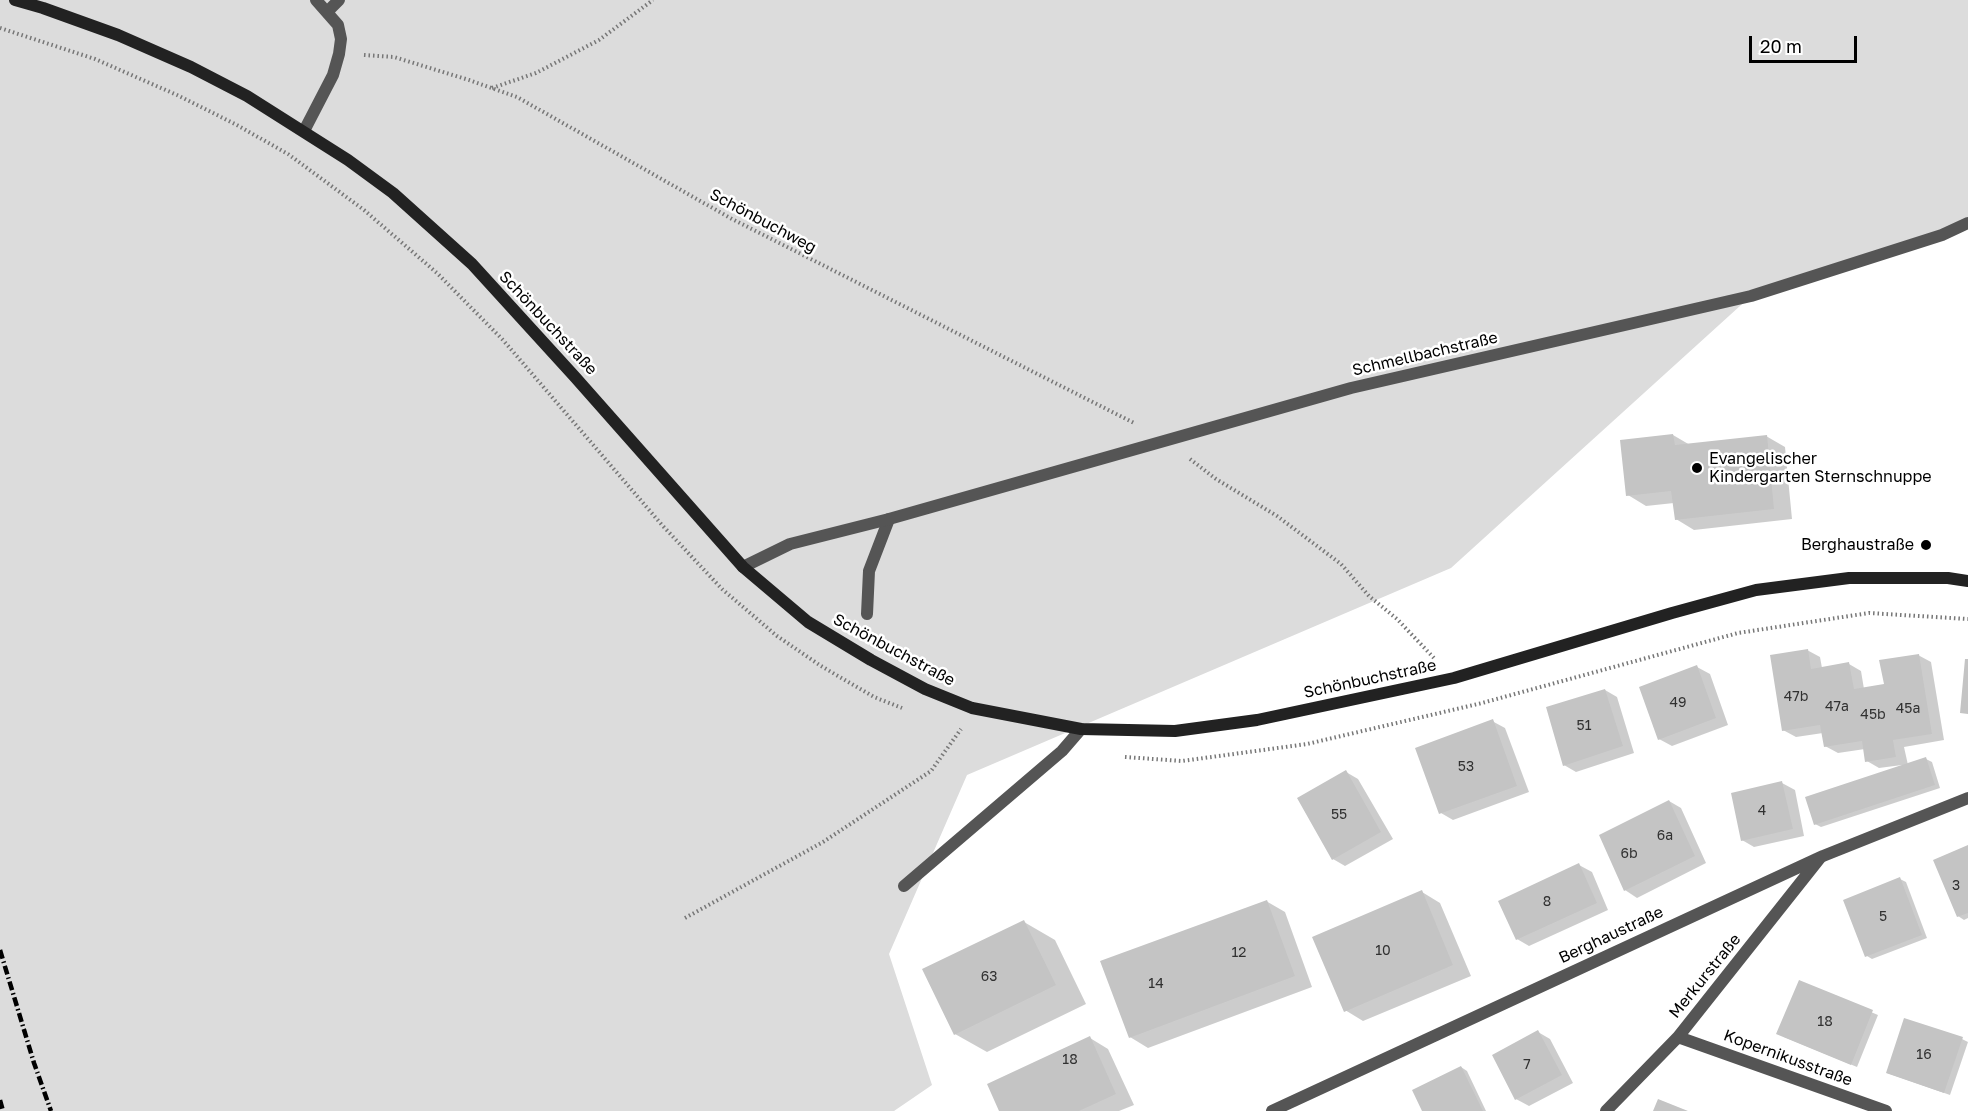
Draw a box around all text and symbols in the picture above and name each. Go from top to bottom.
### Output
scale bar [1752,24,1860,62]
text: 20 m [1760,35,1802,57]
street label: Schönbuchweg [706,185,820,257]
street label: Schönbuchstraße [495,267,601,379]
street label: Schmellbachstraße [1351,328,1499,380]
place label: Evangelischer Kindergarten Sternschnuppe [1709,449,1932,487]
marker: Evangelischer Kindergarten Sternschnuppe [1690,461,1704,475]
place label: Berghaustraße [1801,535,1914,555]
marker: Berghaustraße [1919,538,1933,552]
street label: Schönbuchstraße [830,610,958,690]
street label: Schönbuchstraße [1302,656,1438,702]
house number: 47b [1784,689,1808,705]
house number: 49 [1669,695,1687,711]
house number: 47a [1825,699,1849,715]
house number: 45a [1896,701,1920,717]
house number: 45b [1860,707,1886,723]
house number: 51 [1577,718,1591,734]
house number: 53 [1458,759,1474,775]
house number: 4 [1758,803,1766,819]
house number: 55 [1331,807,1347,823]
house number: 6a [1657,828,1673,844]
house number: 6b [1620,846,1638,862]
house number: 3 [1952,878,1960,894]
house number: 8 [1543,894,1551,910]
street label: Berghaustraße [1556,902,1666,968]
house number: 5 [1879,909,1887,925]
street label: Merkurstraße [1665,930,1745,1022]
house number: 10 [1375,943,1391,959]
house number: 12 [1232,945,1246,961]
house number: 63 [981,969,997,985]
house number: 14 [1148,976,1164,992]
house number: 18 [1817,1014,1833,1030]
street label: Kopernikusstraße [1721,1026,1855,1090]
house number: 16 [1916,1047,1932,1063]
house number: 18 [1062,1052,1078,1068]
house number: 7 [1523,1057,1531,1073]

